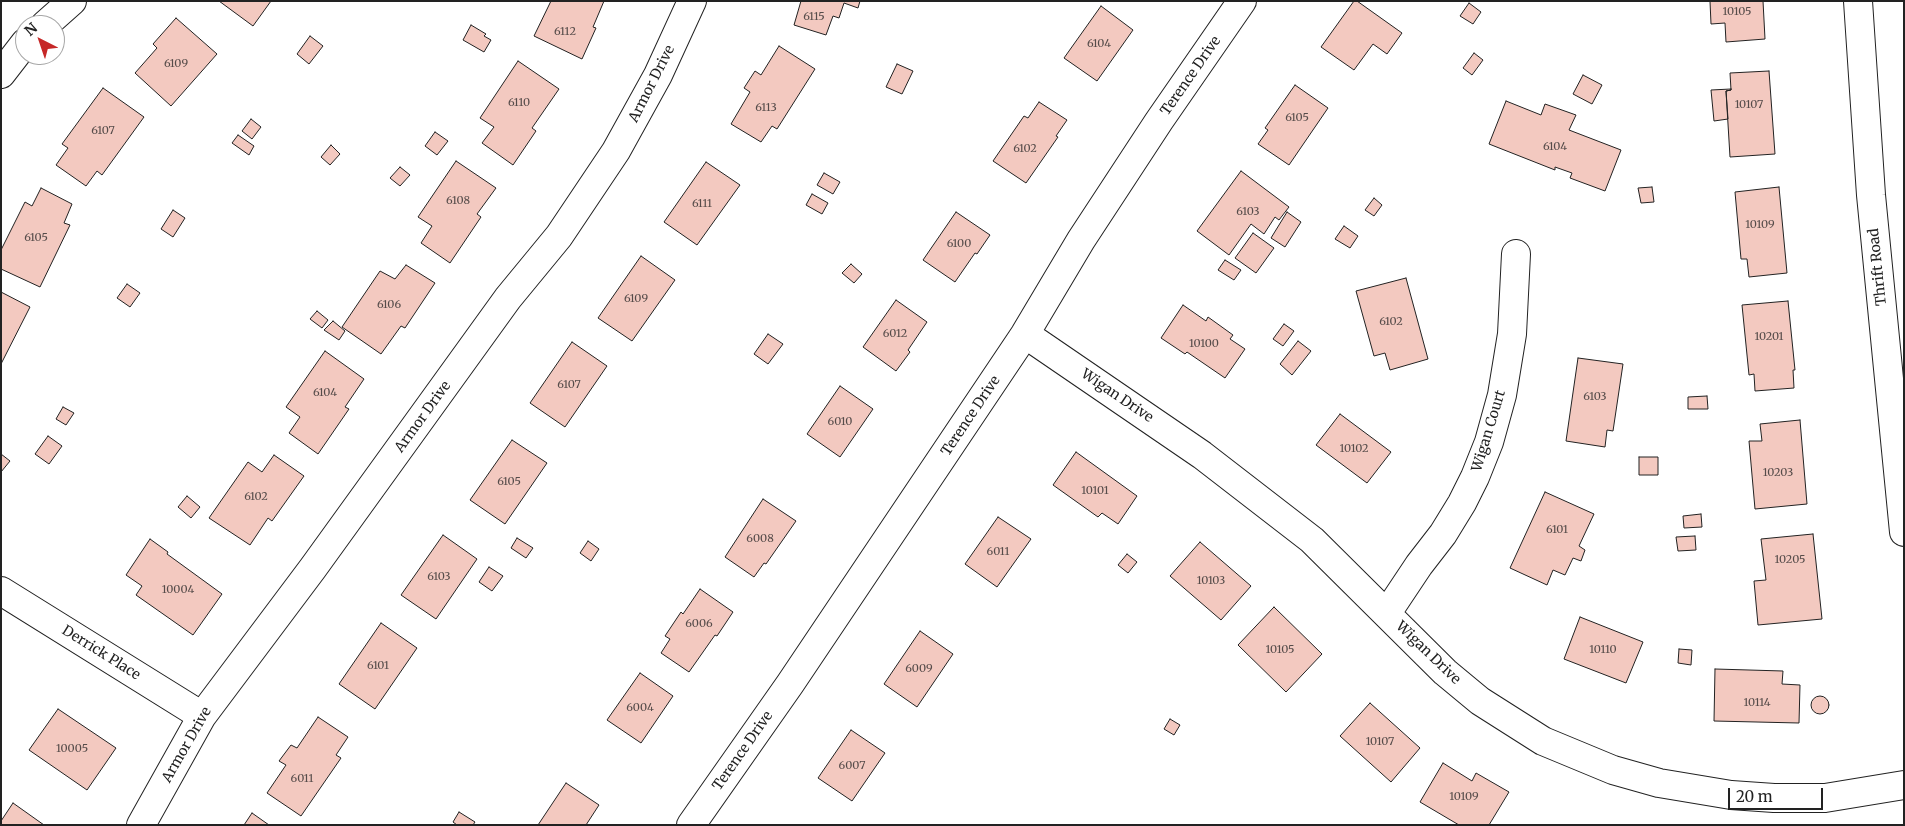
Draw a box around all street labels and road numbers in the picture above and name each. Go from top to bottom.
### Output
street label: Terence Drive [1157,33,1225,119]
street label: Armor Drive [625,43,679,125]
street label: Thrift Road [1866,227,1890,307]
street label: Wigan Drive [1078,366,1156,426]
street label: Terence Drive [938,373,1004,459]
street label: Armor Drive [391,378,455,456]
street label: Wigan Court [1469,388,1509,474]
street label: Wigan Drive [1392,618,1464,688]
street label: Derrick Place [59,622,143,684]
street label: Armor Drive [159,704,215,786]
street label: Terence Drive [709,708,777,794]

